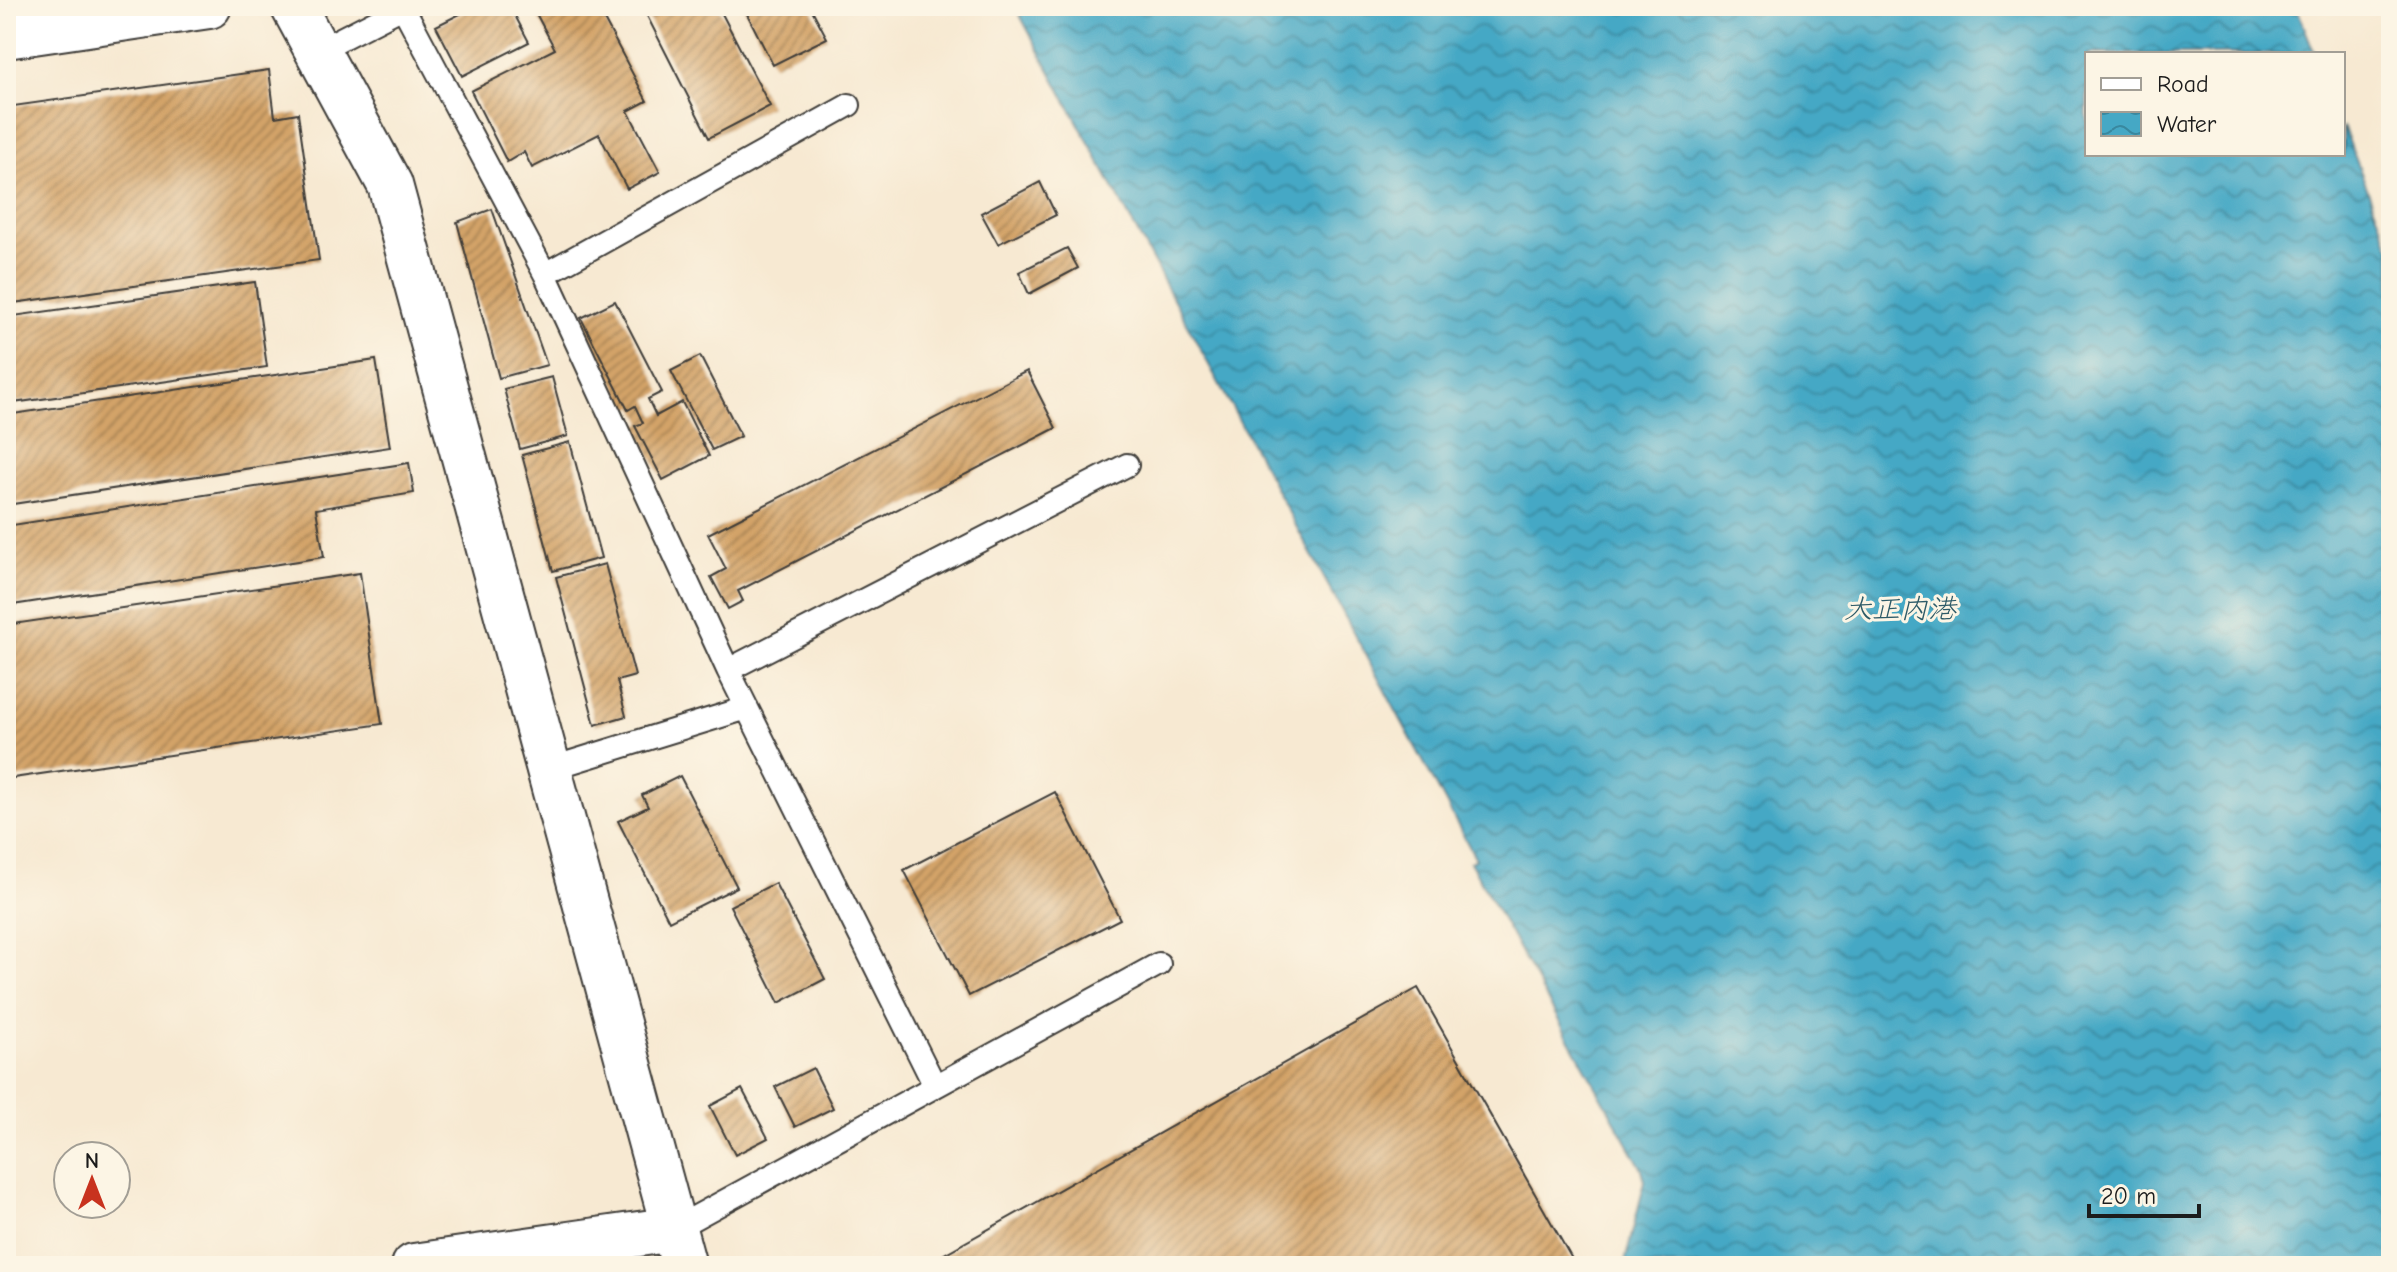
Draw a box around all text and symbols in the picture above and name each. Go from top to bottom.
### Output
legend [2085,52,2345,156]
text: Road [2157,70,2209,98]
text: Water [2157,110,2217,138]
water label: 大正内港 [1844,593,1958,625]
north arrow [52,1140,132,1220]
text: N [85,1148,99,1174]
scale bar [2089,1168,2199,1218]
text: 20 m [2101,1182,2156,1210]

